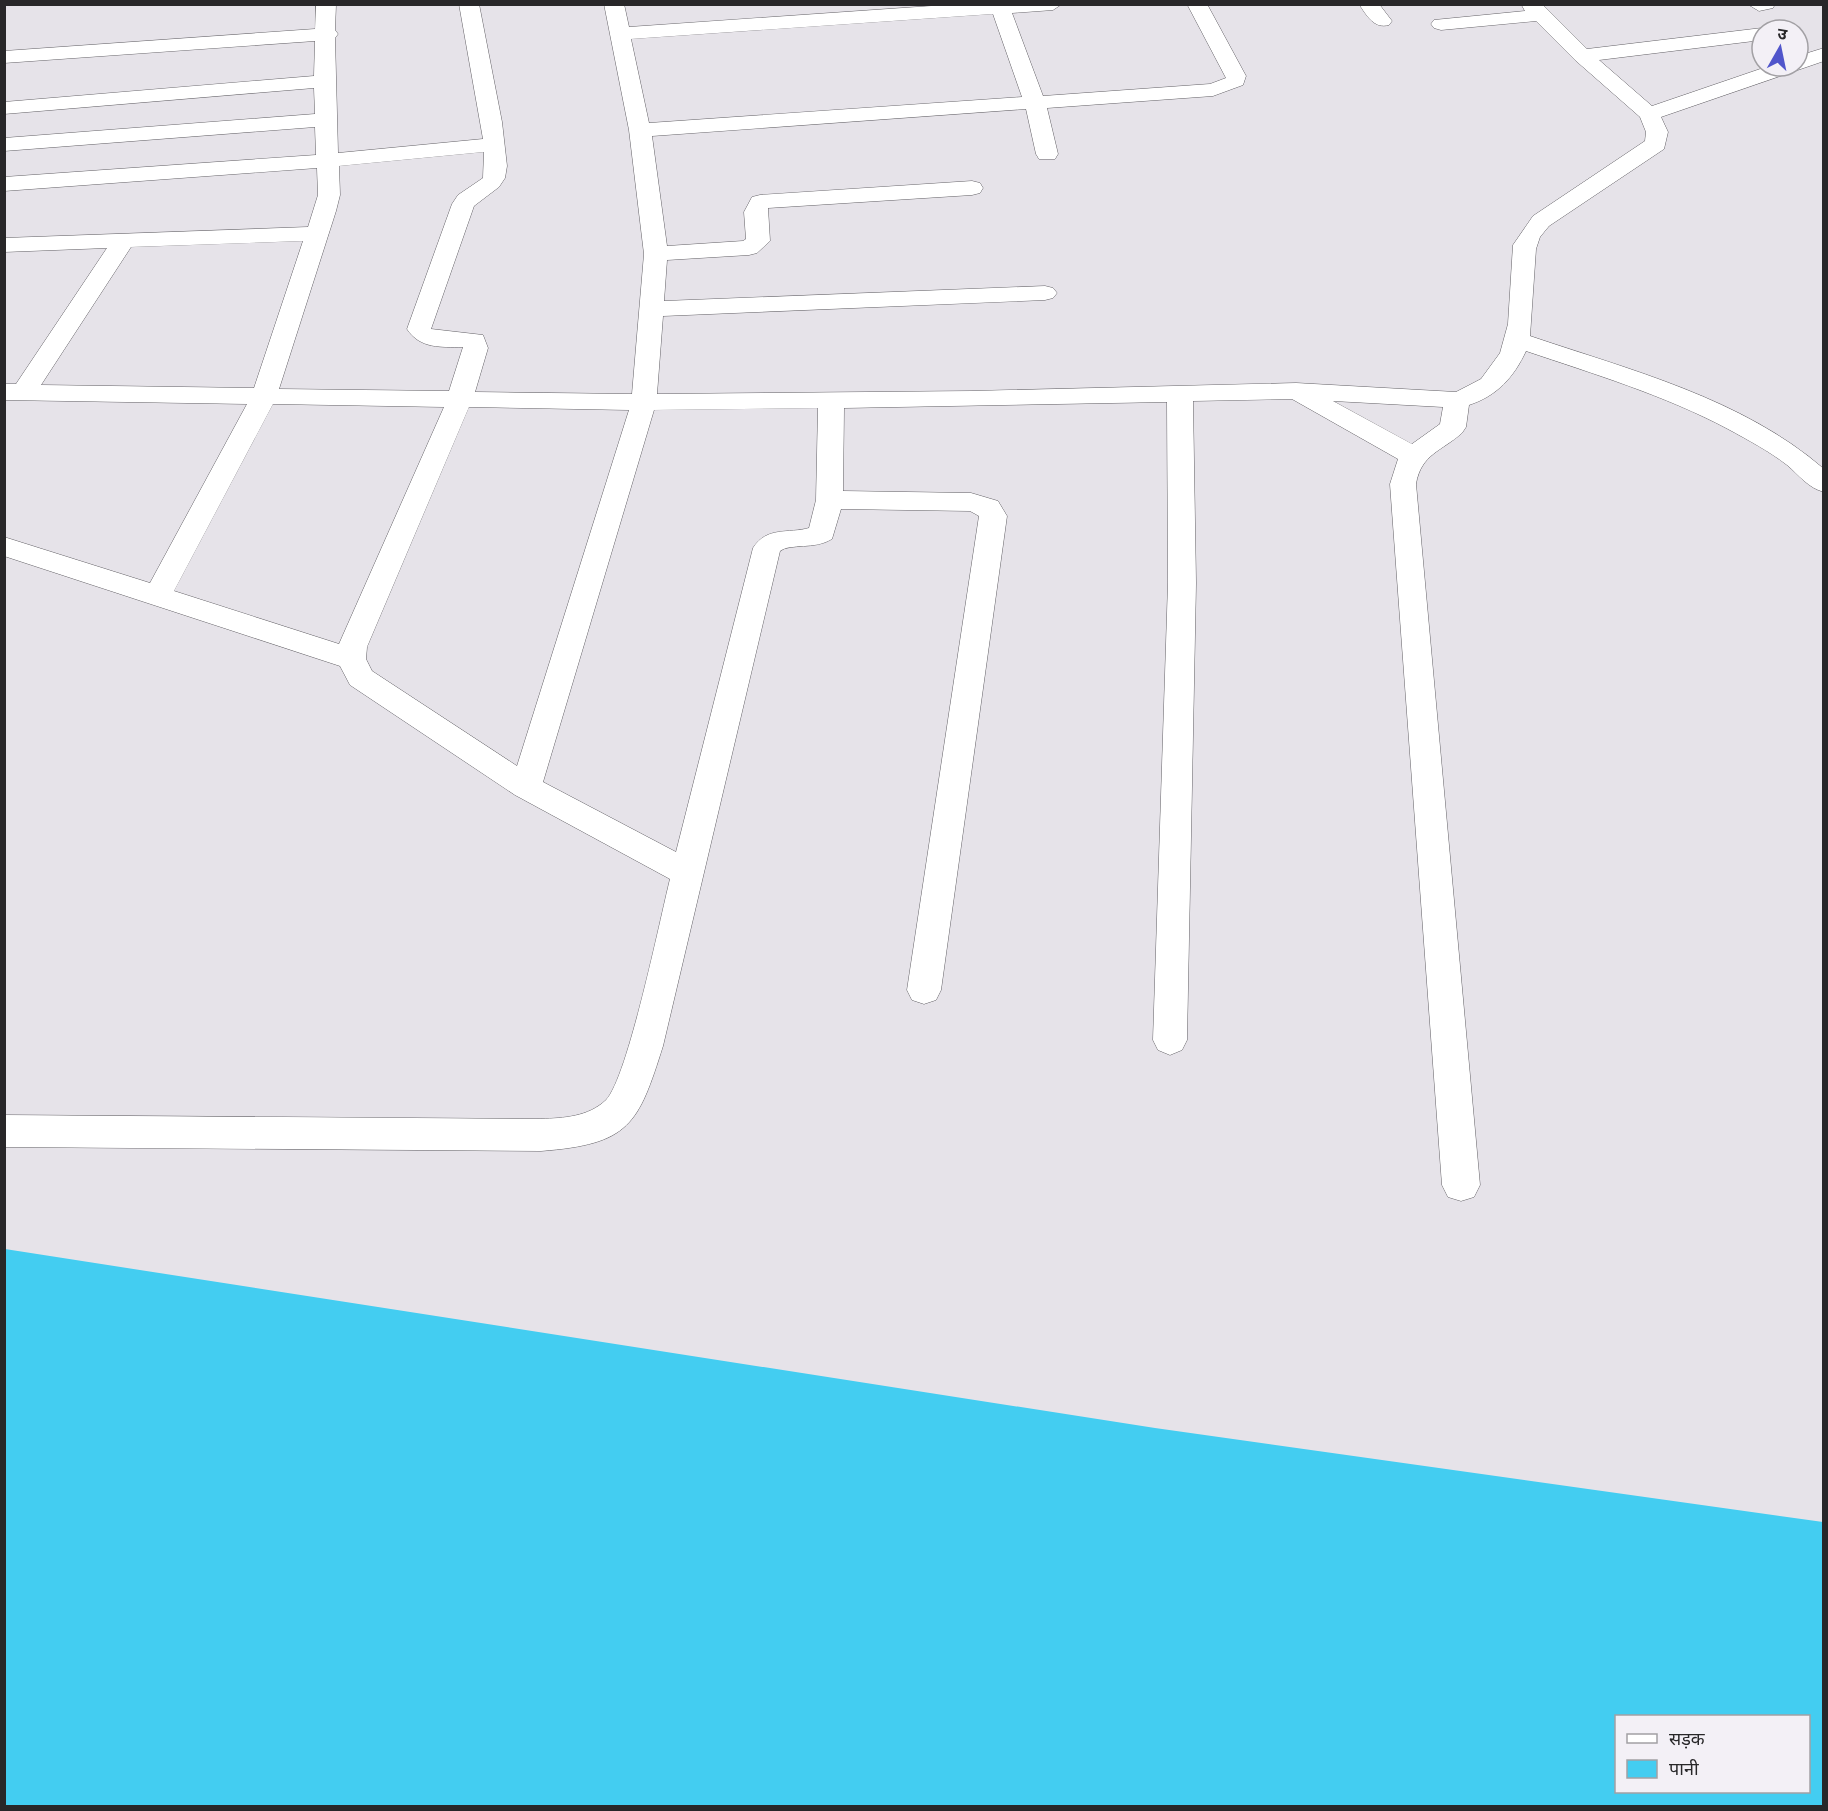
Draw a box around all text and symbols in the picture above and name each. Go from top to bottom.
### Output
north arrow [1750,18,1810,78]
text: उ [1776,25,1789,43]
legend [1615,1715,1810,1793]
text: सड़क [1669,1729,1706,1749]
text: पानी [1669,1759,1699,1779]

